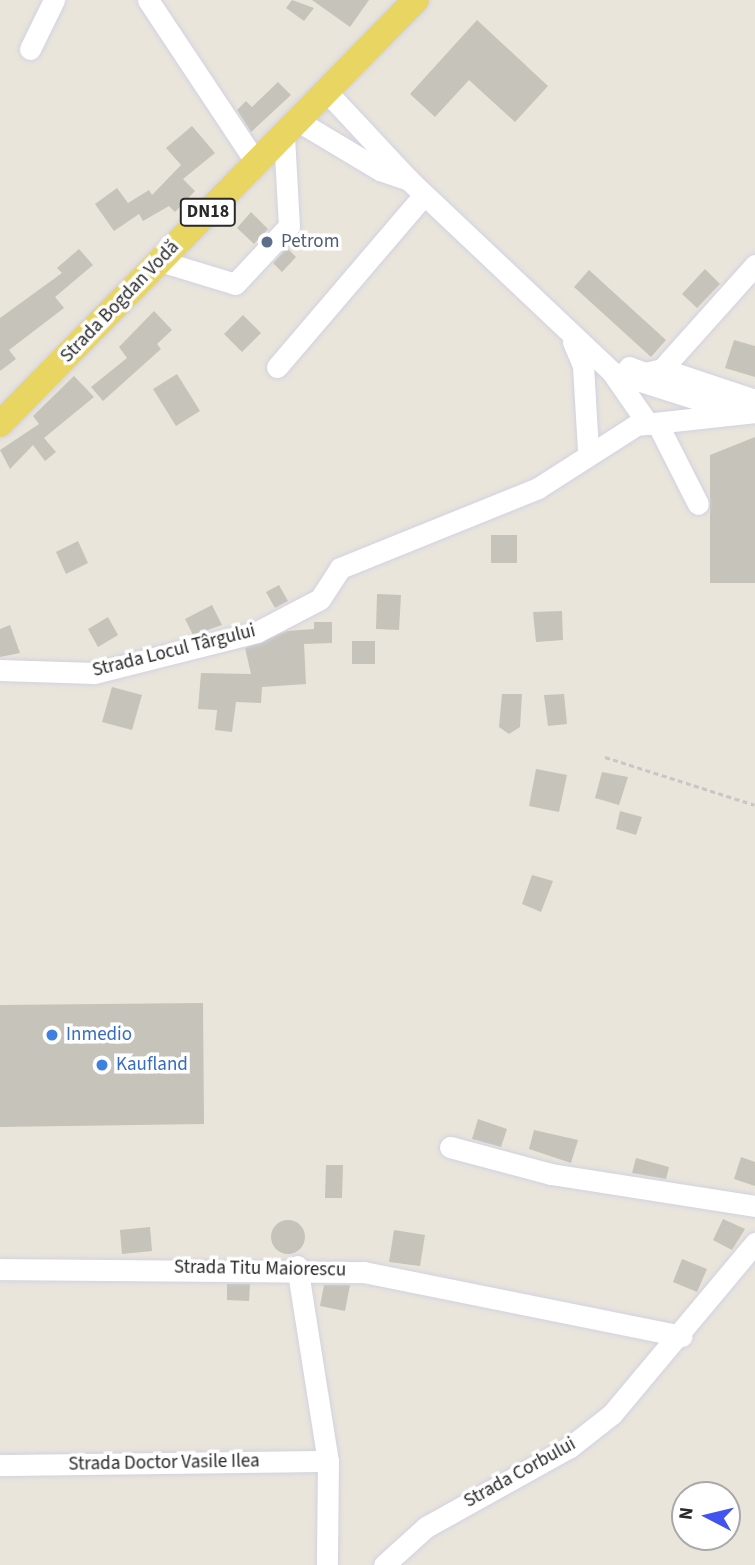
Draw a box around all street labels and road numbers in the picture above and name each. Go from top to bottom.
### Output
road number: DN18 [178,197,238,226]
street label: Strada Bogdan Vodă [56,236,184,368]
street label: Strada Locul Târgului [90,620,258,682]
street label: Strada Titu Maiorescu [174,1256,346,1282]
street label: Strada Corbului [460,1433,580,1513]
street label: Strada Doctor Vasile Ilea [68,1450,260,1476]

